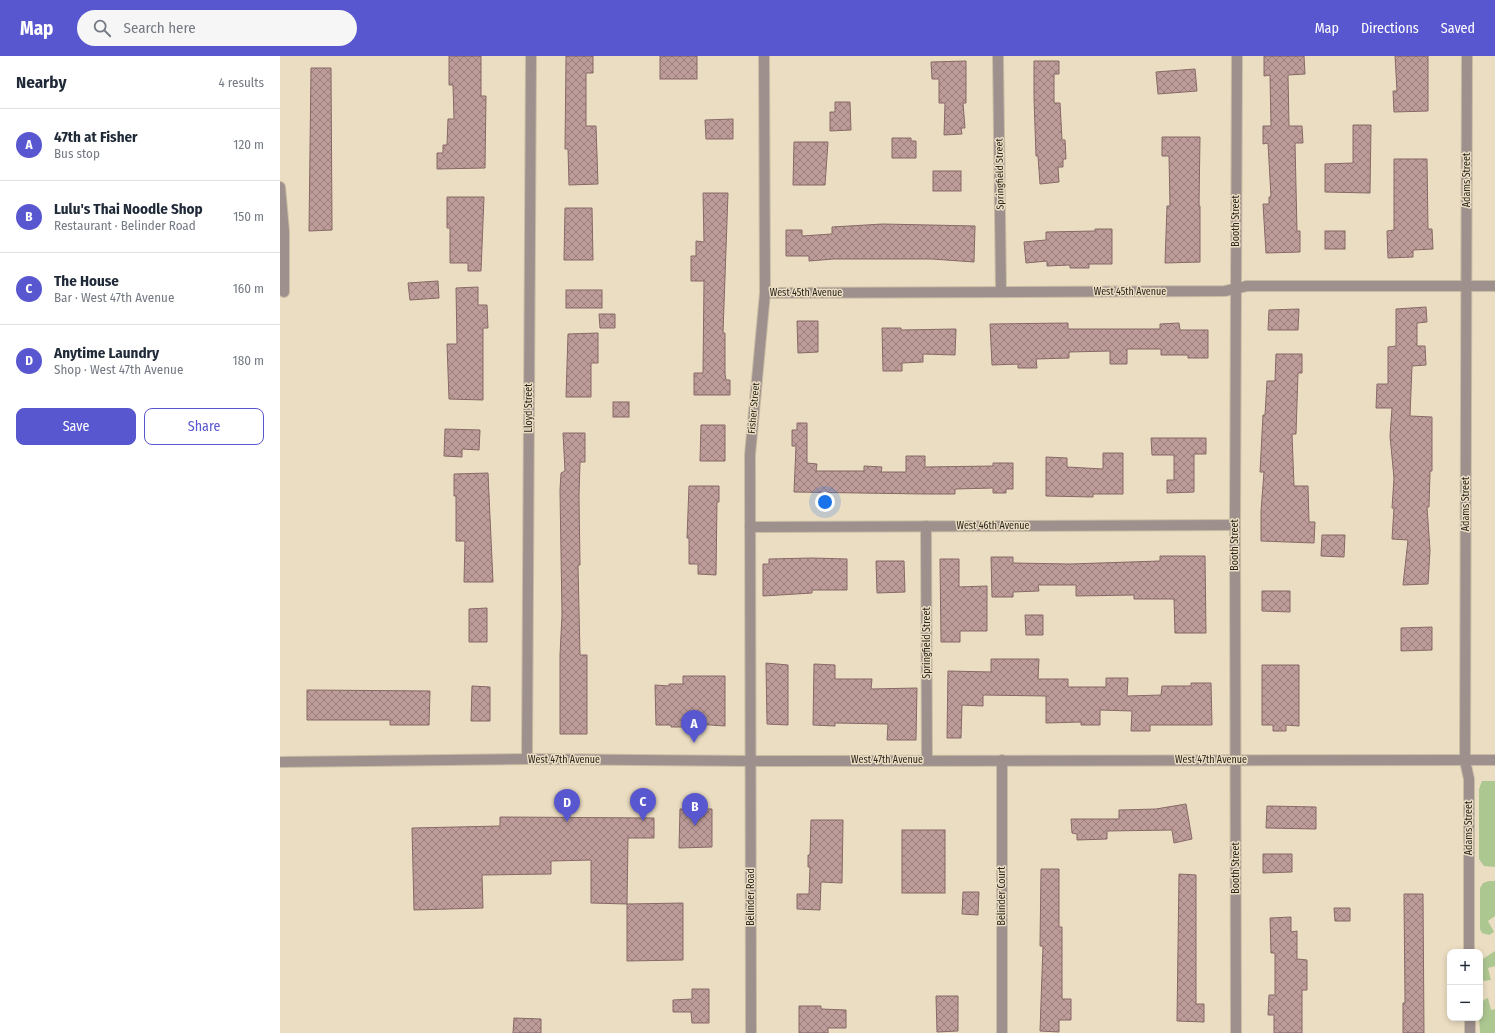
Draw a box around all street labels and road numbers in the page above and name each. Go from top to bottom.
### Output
street label: Springfield Street [993,138,1007,210]
street label: Adams Street [1461,152,1473,207]
street label: Booth Street [1230,195,1242,247]
street label: West 45th Avenue [1094,286,1166,298]
street label: West 45th Avenue [770,287,842,299]
street label: Fisher Street [746,381,762,434]
street label: Lloyd Street [523,383,535,432]
street label: Adams Street [1460,476,1472,531]
street label: Booth Street [1229,519,1241,571]
street label: West 46th Avenue [957,520,1030,532]
street label: Springfield Street [921,607,933,679]
street label: West 47th Avenue [528,754,600,766]
street label: West 47th Avenue [851,754,923,766]
street label: West 47th Avenue [1175,754,1247,766]
street label: Adams Street [1463,800,1475,855]
street label: Booth Street [1230,842,1242,894]
street label: Belinder Court [996,866,1008,926]
street label: Belinder Road [745,868,757,926]

